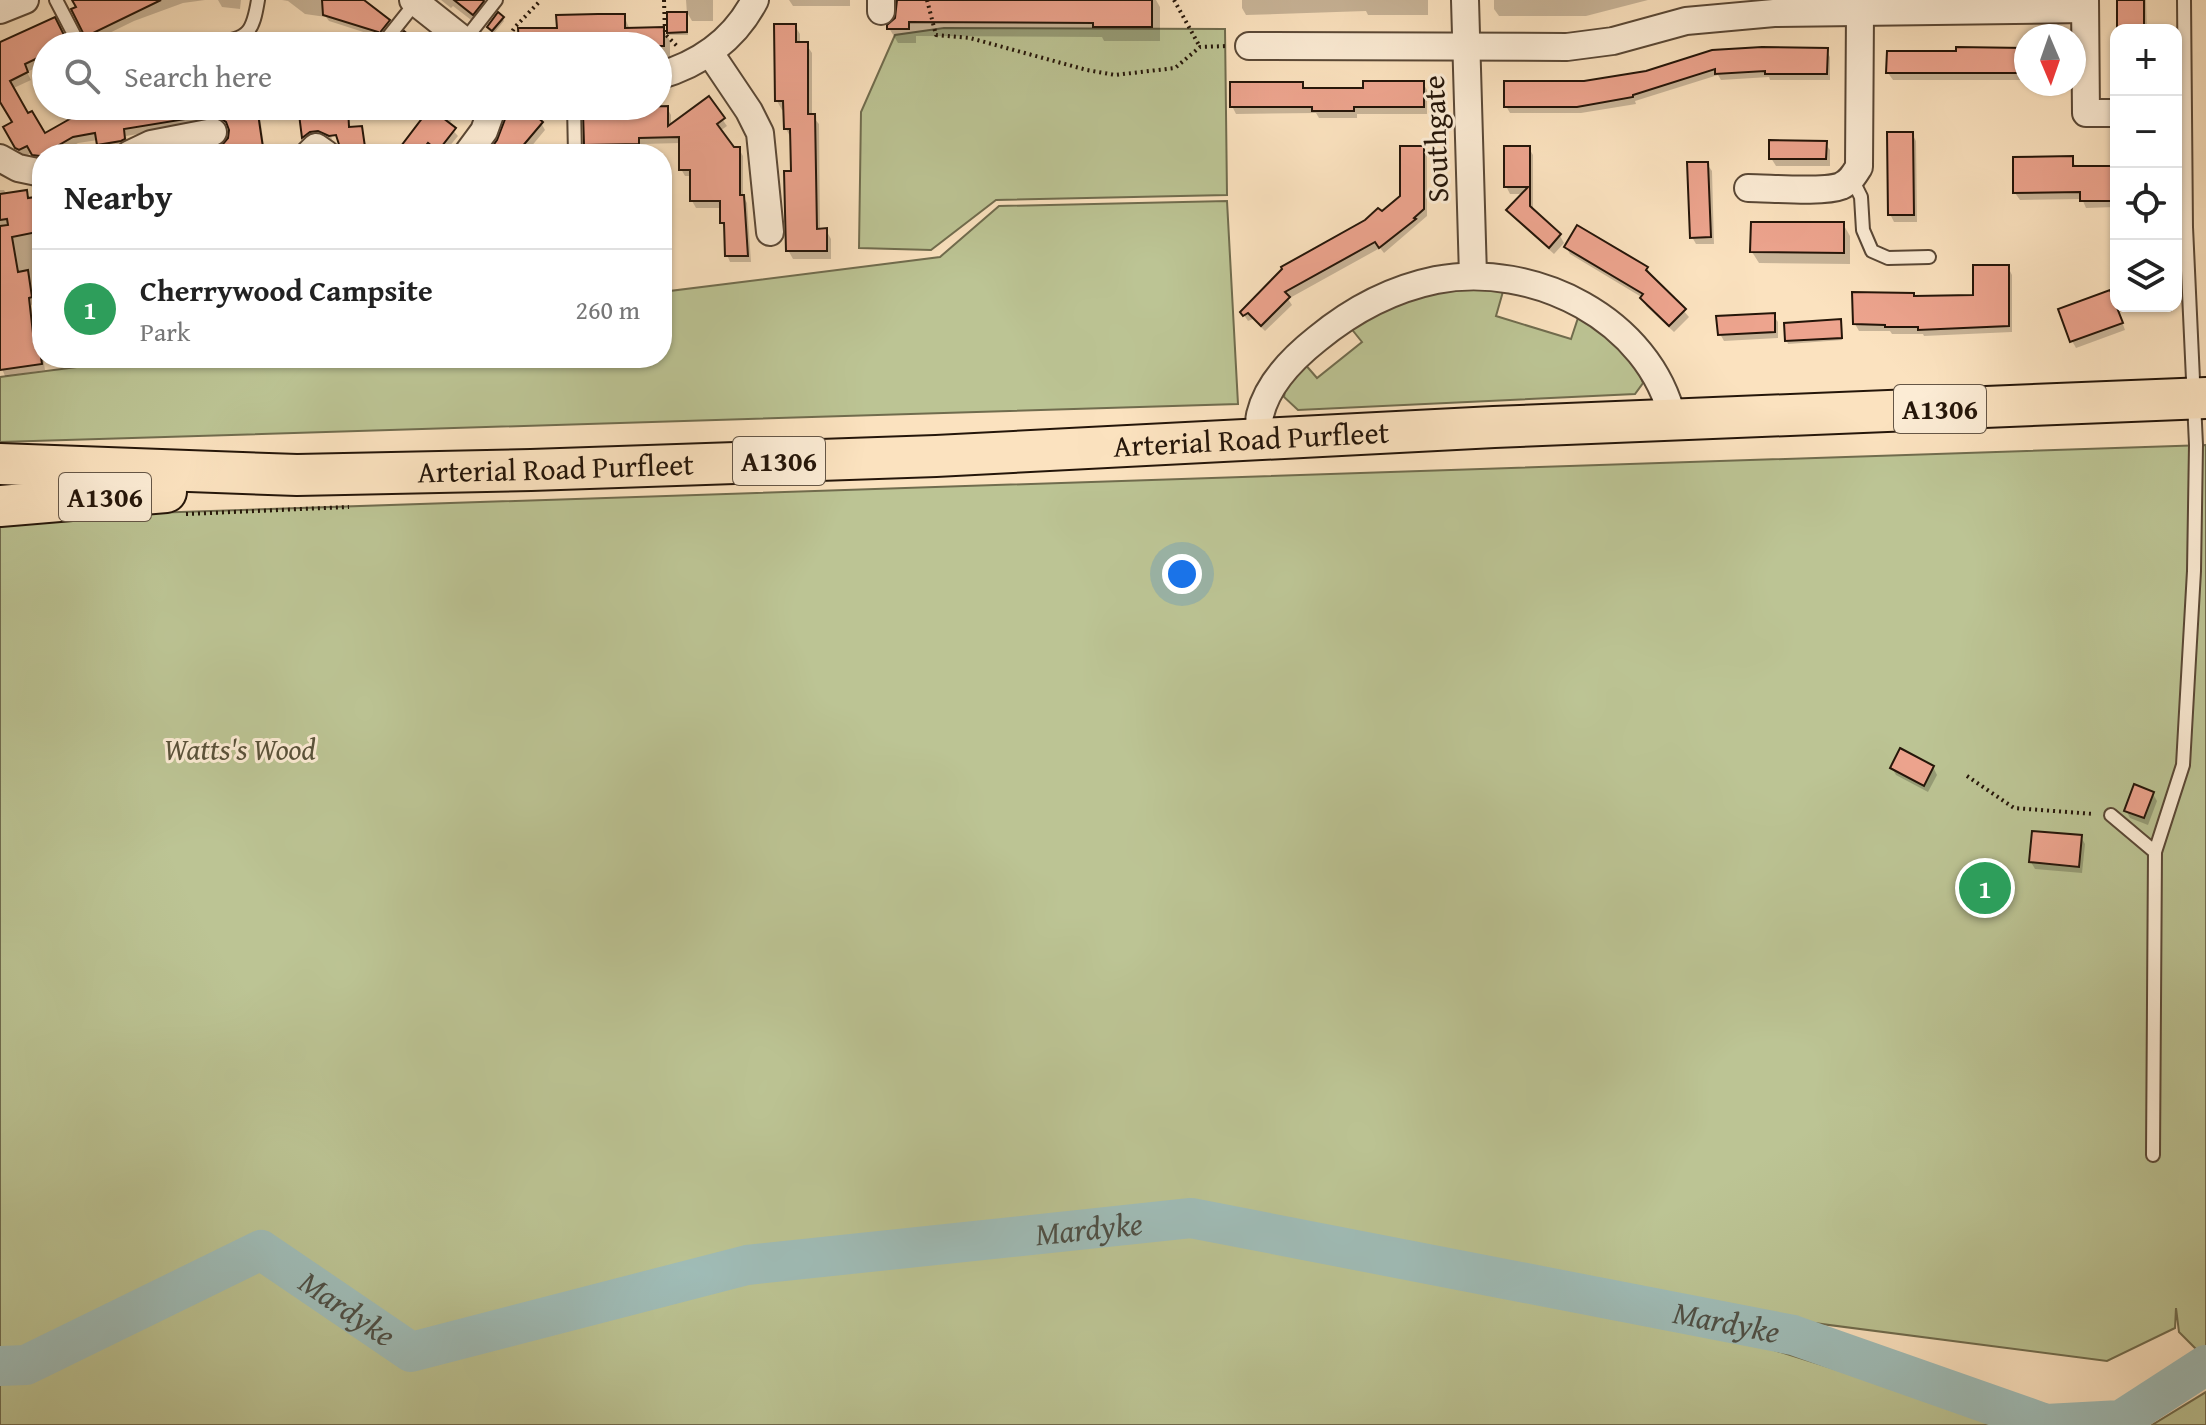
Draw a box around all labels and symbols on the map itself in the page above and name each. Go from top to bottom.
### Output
north arrow [2014,24,2086,96]
street label: Southgate [1411,75,1459,203]
road number: A1306 [1894,385,1986,433]
street label: Arterial Road Purfleet [1112,409,1391,468]
road number: A1306 [733,437,825,485]
street label: Arterial Road Purfleet [417,441,695,493]
road number: A1306 [59,473,151,521]
your location [1162,554,1202,594]
park label: Watts's Wood [164,727,316,771]
pin: 1 [1959,858,2011,918]
water label: Mardyke [1033,1199,1145,1257]
water label: Mardyke [290,1259,405,1358]
water label: Mardyke [1669,1288,1784,1355]

